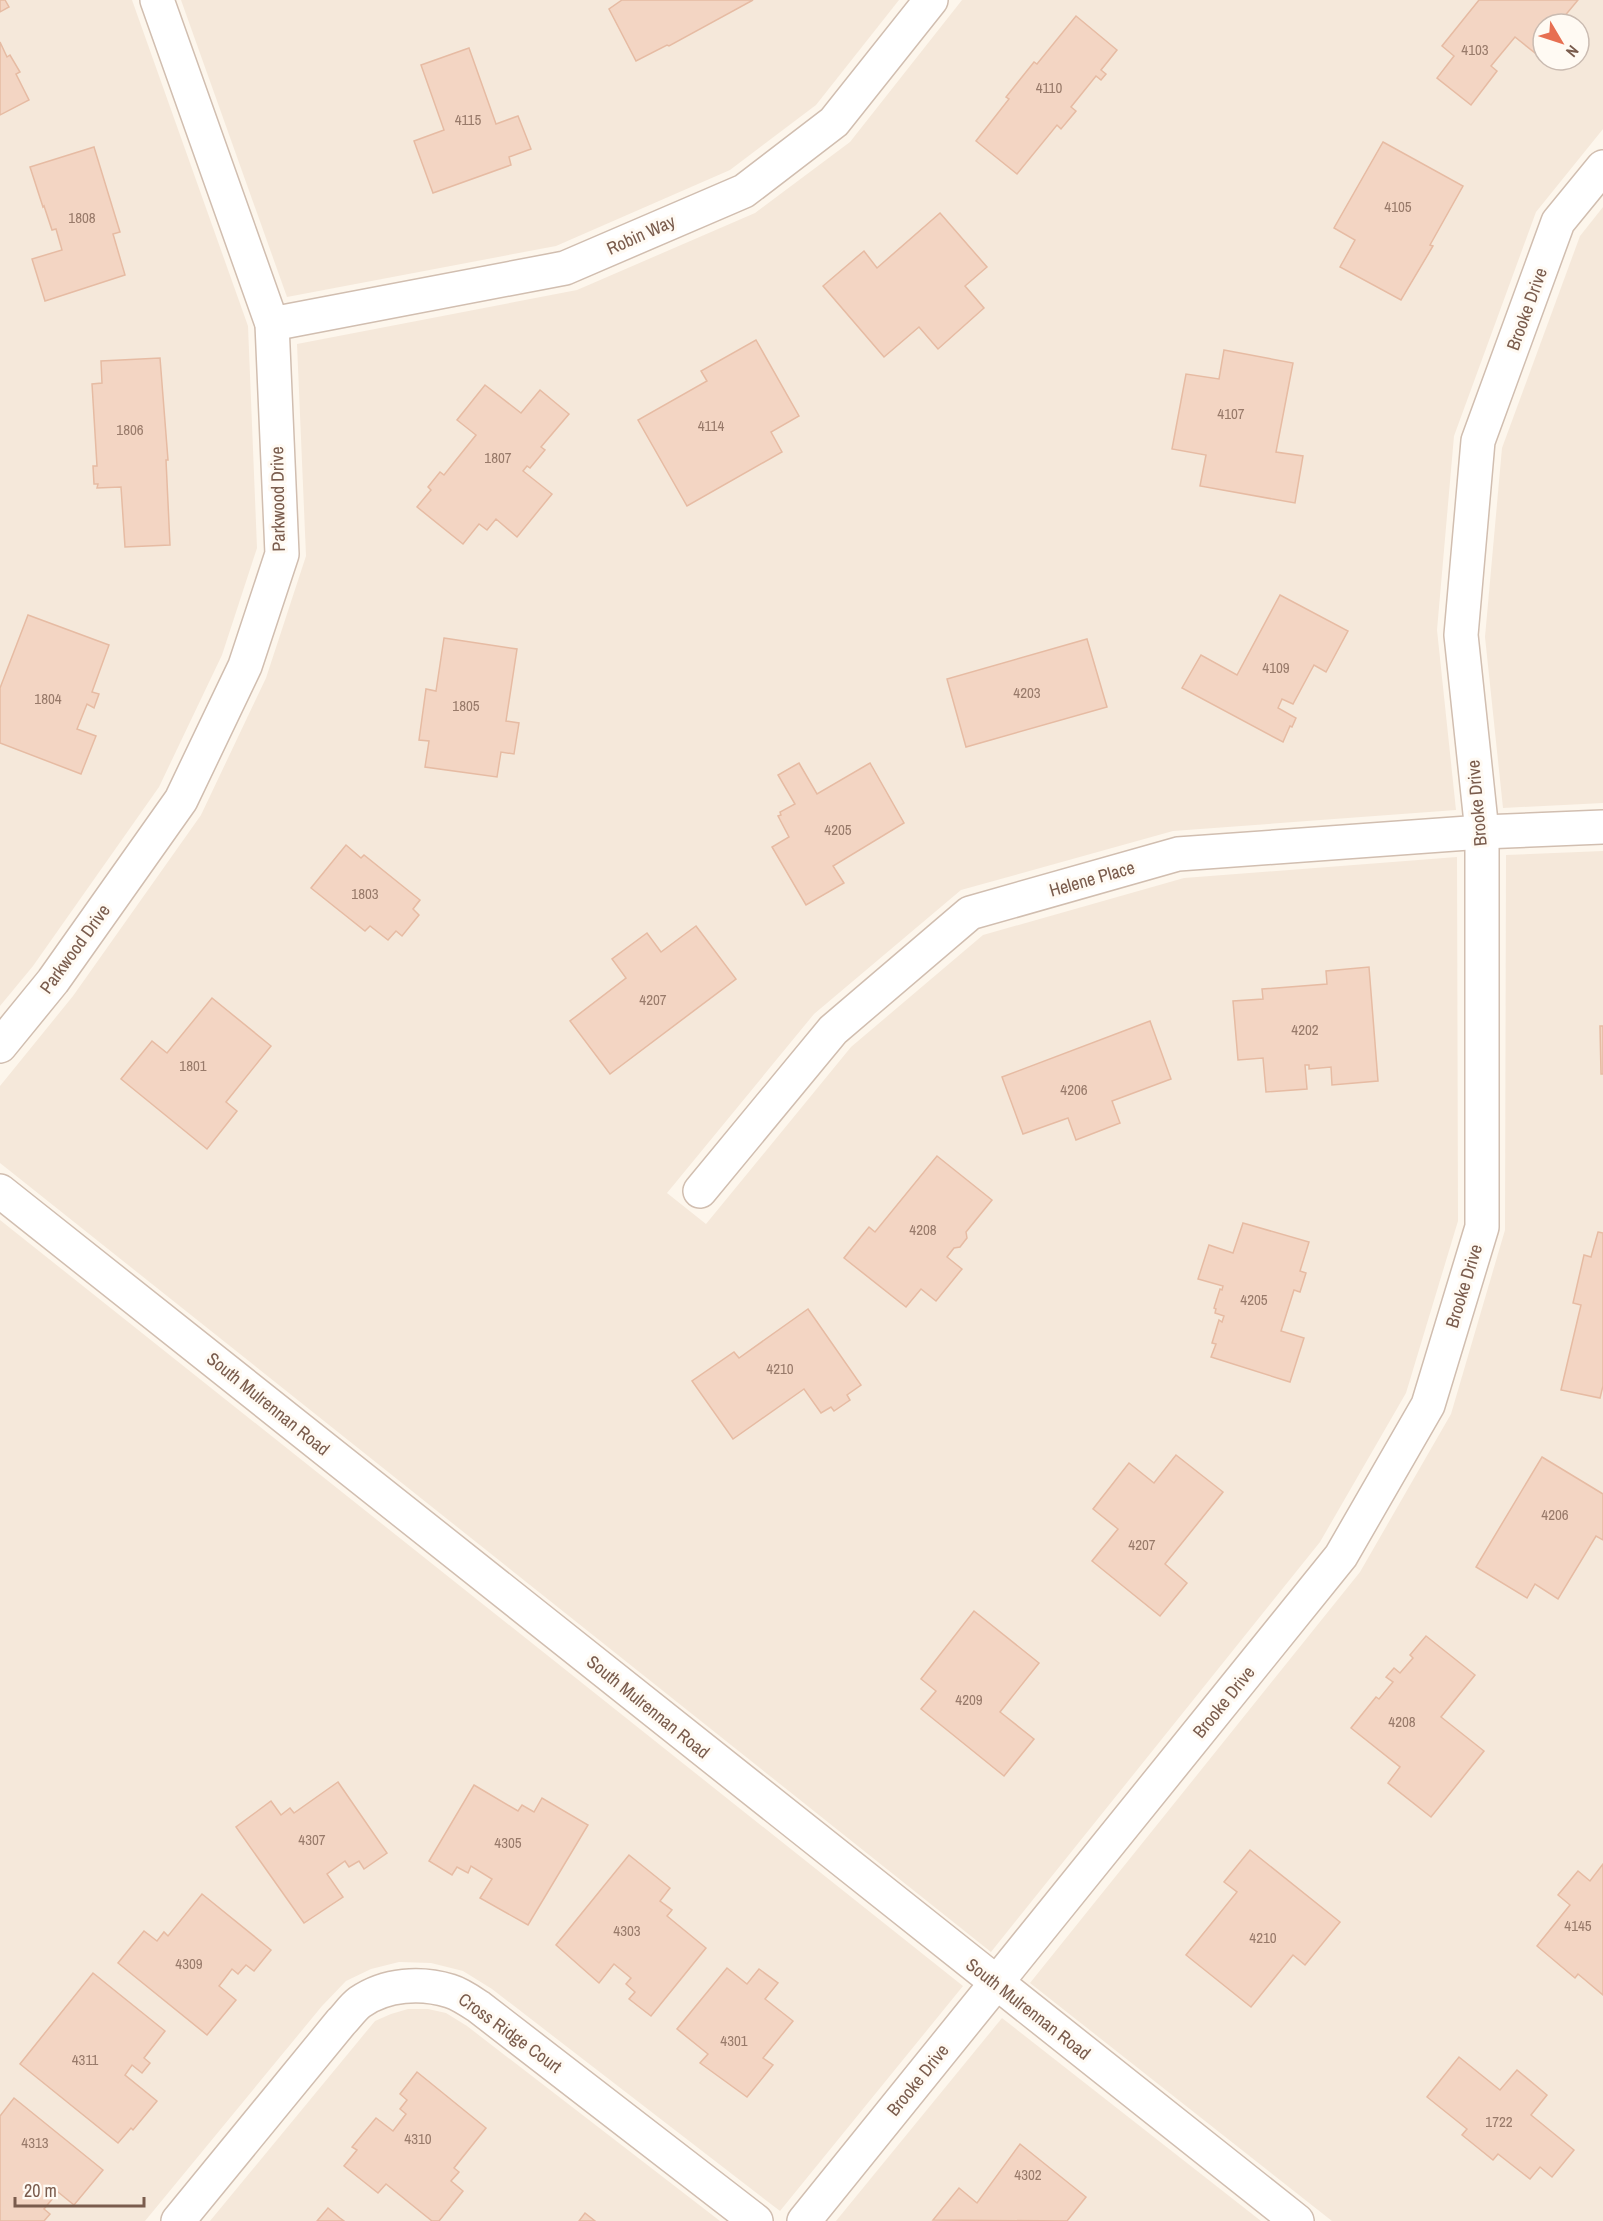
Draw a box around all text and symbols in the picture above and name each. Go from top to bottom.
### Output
north arrow [1531,12,1591,72]
house number: 4103 [1461,39,1489,60]
text: N [1561,41,1584,62]
house number: 4110 [1036,77,1062,98]
house number: 4115 [455,109,481,130]
house number: 4105 [1384,196,1412,217]
house number: 1808 [68,207,96,228]
street label: Robin Way [603,208,680,261]
street label: Brooke Drive [1500,264,1553,354]
house number: 4107 [1217,403,1245,424]
house number: 4114 [698,415,724,436]
house number: 1806 [116,419,144,440]
street label: Parkwood Drive [264,446,291,552]
house number: 1807 [484,447,512,468]
house number: 4109 [1262,657,1290,678]
house number: 4203 [1013,682,1041,703]
house number: 1804 [34,688,62,709]
house number: 1805 [452,695,480,716]
street label: Brooke Drive [1460,759,1493,847]
house number: 4205 [824,819,852,840]
street label: Helene Place [1046,854,1138,903]
house number: 1803 [351,883,379,904]
street label: Parkwood Drive [34,899,116,999]
house number: 4207 [639,989,667,1010]
house number: 4202 [1291,1019,1319,1040]
house number: 1801 [179,1055,207,1076]
house number: 4206 [1060,1079,1088,1100]
house number: 4208 [909,1219,937,1240]
street label: Brooke Drive [1439,1241,1488,1331]
house number: 4205 [1240,1289,1268,1310]
street label: South Mulrennan Road [201,1346,335,1461]
house number: 4210 [766,1358,794,1379]
house number: 4206 [1541,1504,1569,1525]
house number: 4207 [1128,1534,1156,1555]
street label: South Mulrennan Road [581,1649,715,1764]
street label: Brooke Drive [1187,1660,1260,1743]
house number: 4209 [955,1689,983,1710]
house number: 4208 [1388,1711,1416,1732]
house number: 4307 [298,1829,326,1850]
house number: 4305 [494,1832,522,1853]
house number: 4145 [1564,1915,1592,1936]
house number: 4303 [613,1920,641,1941]
house number: 4210 [1249,1927,1277,1948]
street label: South Mulrennan Road [961,1952,1096,2065]
house number: 4309 [175,1953,203,1974]
street label: Cross Ridge Court [454,1987,567,2079]
house number: 4301 [720,2030,748,2051]
street label: Brooke Drive [881,2038,954,2121]
house number: 4311 [72,2049,98,2070]
house number: 1722 [1485,2111,1513,2132]
house number: 4310 [404,2128,432,2149]
house number: 4313 [21,2132,49,2153]
house number: 4302 [1014,2164,1042,2185]
scale bar [15,2170,144,2208]
text: 20 m [24,2178,57,2203]

